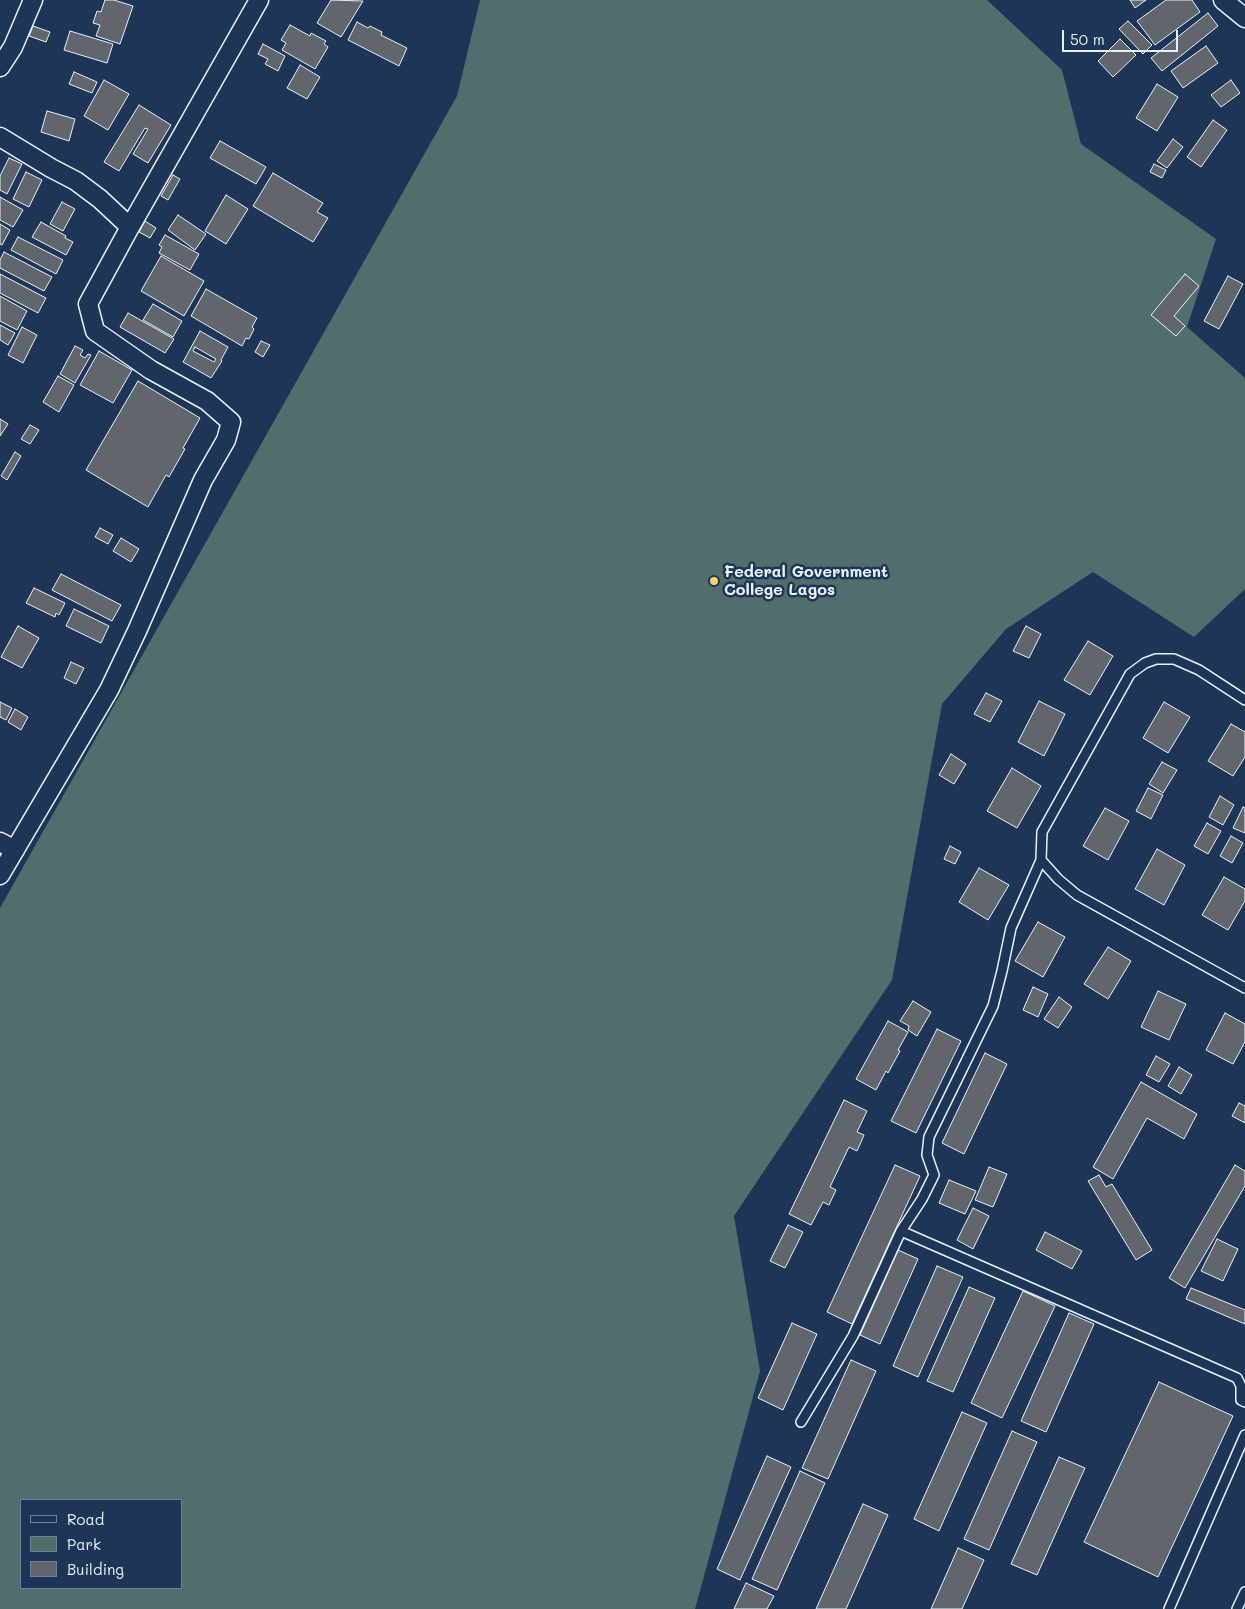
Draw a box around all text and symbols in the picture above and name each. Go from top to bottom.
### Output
scale bar [1065,20,1181,52]
text: 50 m [1070,29,1105,49]
place label: Federal Government College Lagos [724,562,888,600]
marker: Federal Government College Lagos [708,575,720,587]
legend [20,1499,182,1589]
text: Road [67,1509,104,1529]
text: Park [67,1534,101,1554]
text: Building [67,1559,124,1579]

